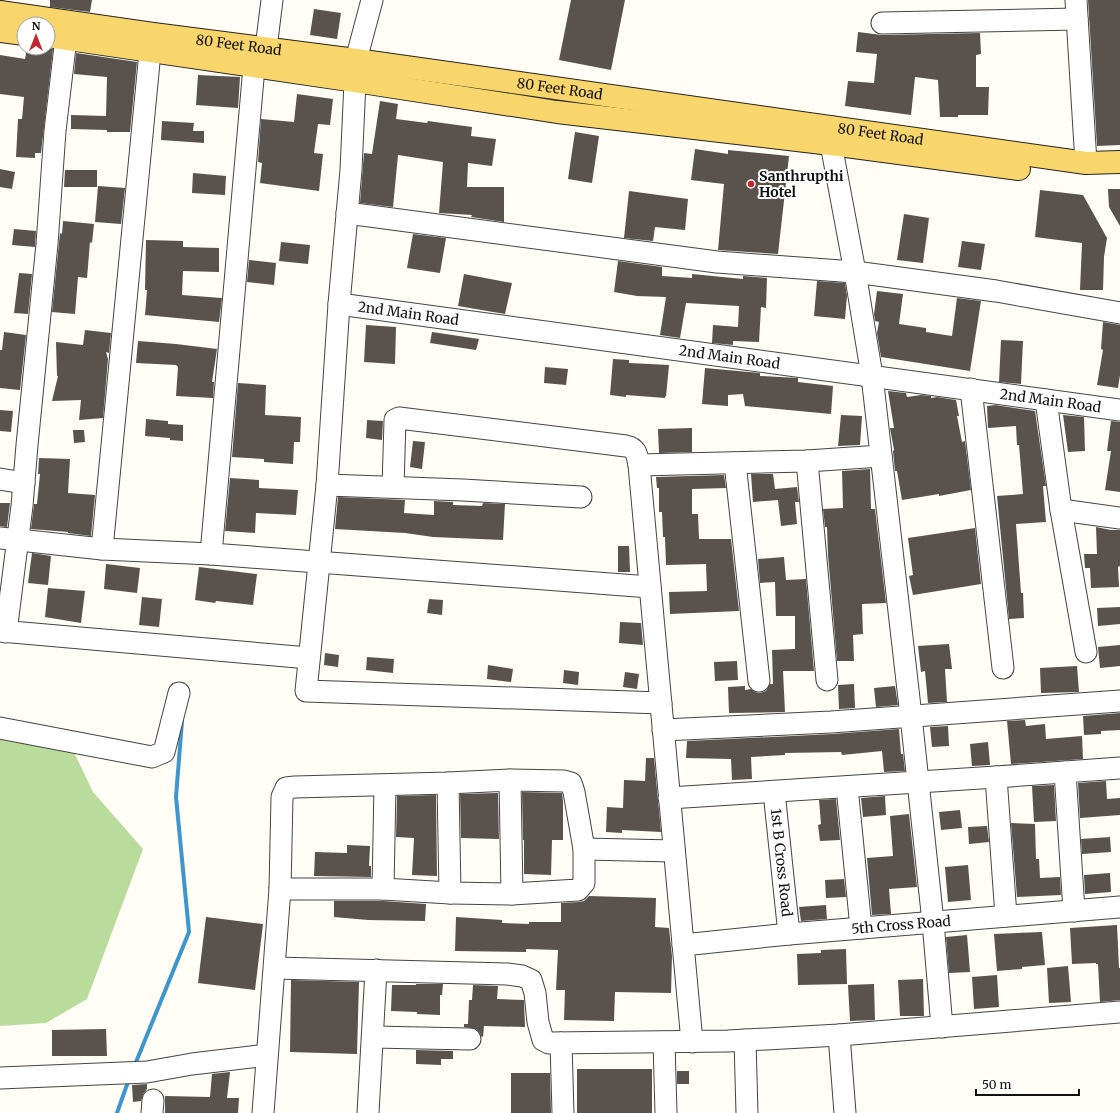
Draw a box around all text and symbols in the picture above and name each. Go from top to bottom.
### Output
north arrow [16,16,56,56]
text: N [32,19,41,33]
street label: 80 Feet Road [195,31,283,59]
street label: 80 Feet Road [516,74,604,104]
street label: 80 Feet Road [837,119,925,149]
place label: Santhrupthi Hotel [759,167,844,201]
marker: Santhrupthi Hotel [746,179,756,189]
street label: 2nd Main Road [357,298,461,329]
street label: 2nd Main Road [678,341,782,373]
street label: 2nd Main Road [999,385,1103,416]
street label: 1st B Cross Road [767,808,796,918]
street label: 5th Cross Road [851,912,952,938]
scale bar [976,1071,1079,1097]
text: 50 m [982,1077,1011,1092]

